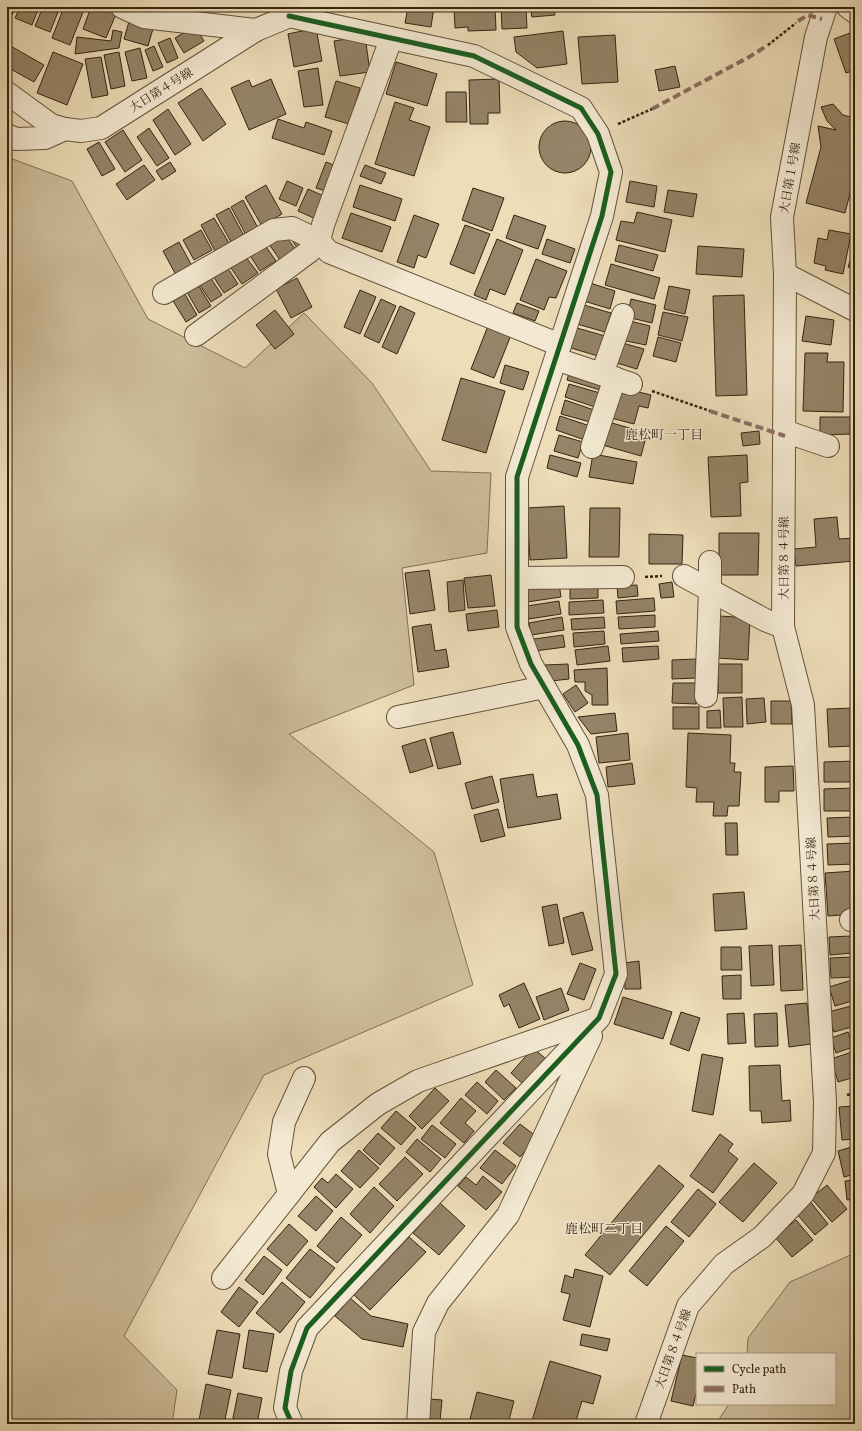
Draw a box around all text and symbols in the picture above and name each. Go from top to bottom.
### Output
street label: 大日第４号線 [127,65,196,117]
street label: 大日第１号線 [777,141,805,215]
district label: 鹿松町一丁目 [625,427,703,445]
street label: 大日第８４号線 [777,516,793,600]
street label: 大日第８４号線 [804,837,824,921]
district label: 鹿松町二丁目 [565,1221,643,1239]
street label: 大日第８４号線 [652,1307,696,1392]
legend [696,1353,836,1405]
text: Cycle path [732,1362,787,1378]
text: Path [732,1382,756,1398]

